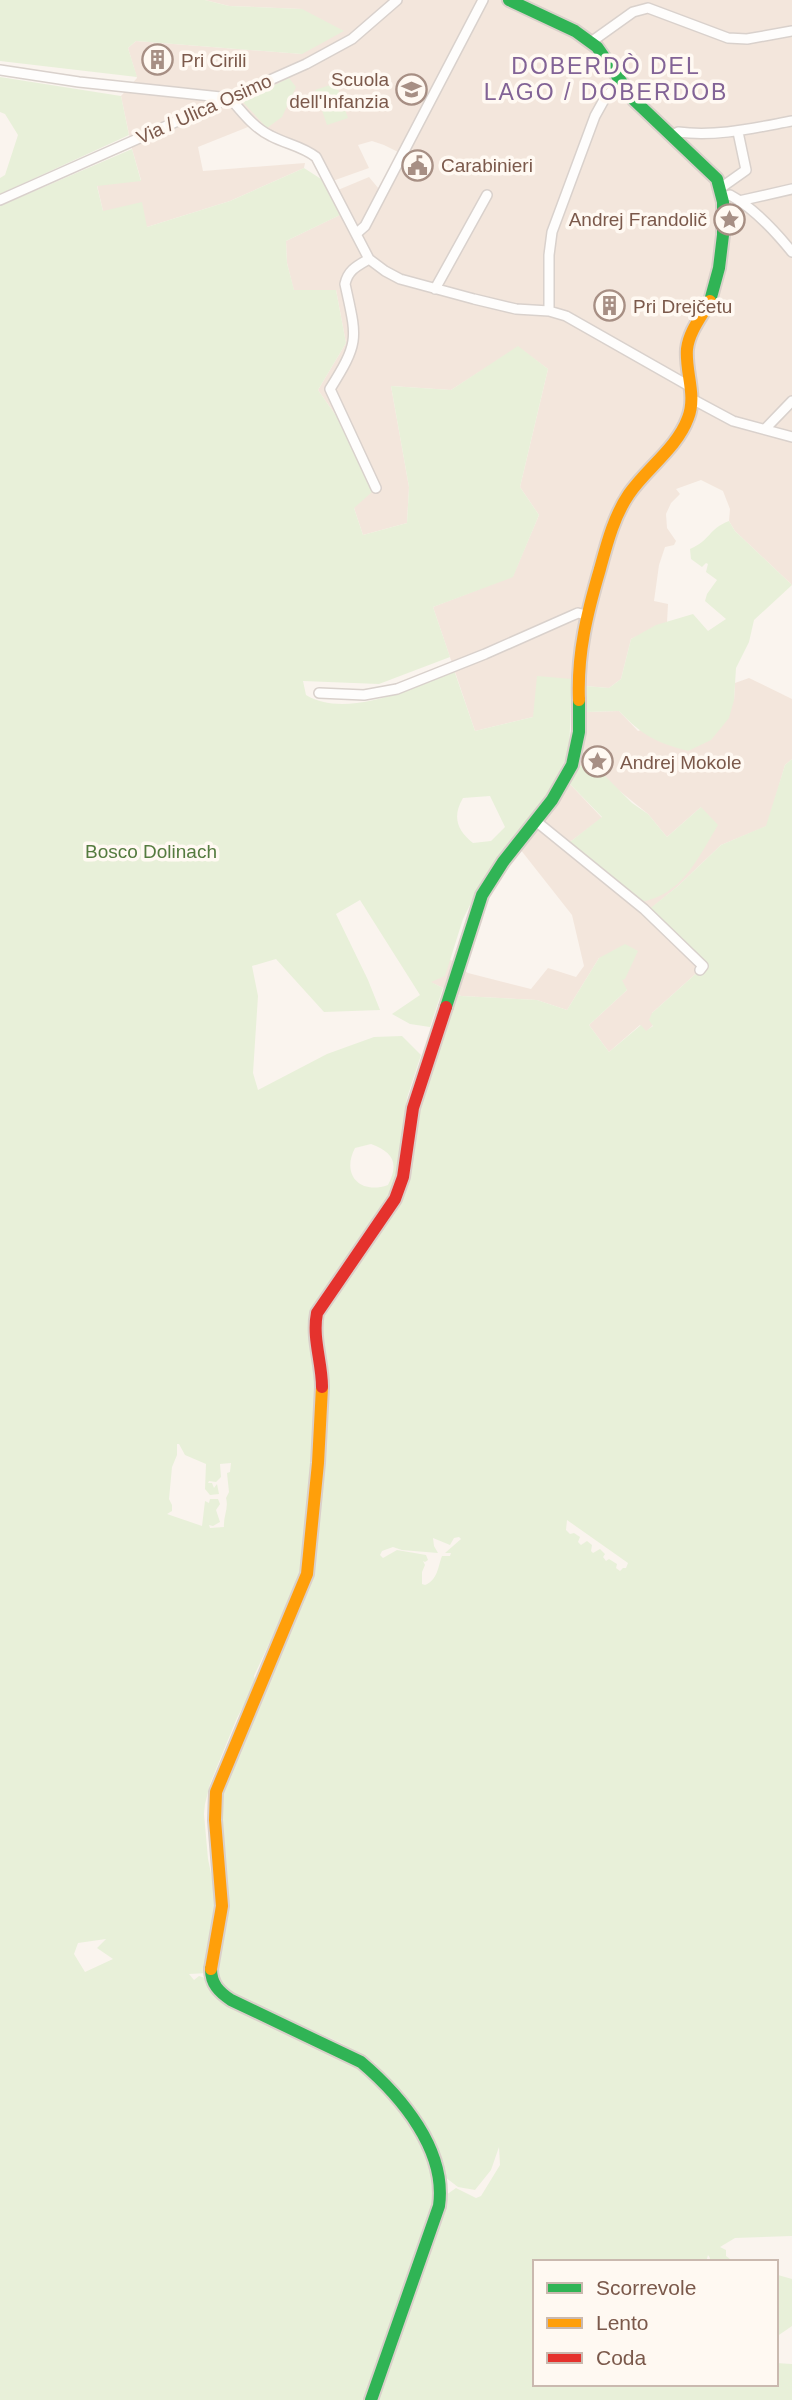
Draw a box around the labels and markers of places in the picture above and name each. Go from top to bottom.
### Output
building icon: Pri Cirili [141,43,175,77]
place label: Pri Cirili [181,50,246,71]
place label: Scuola dell'Infanzia [289,69,389,112]
school or university icon: Scuola dell'Infanzia [395,73,429,107]
public building icon: Carabinieri [401,148,435,182]
place label: Carabinieri [441,155,533,176]
place icon: Andrej Frandolič [713,202,747,236]
place label: Andrej Frandolič [569,209,707,230]
building icon: Pri Drejčetu [593,289,627,323]
place label: Pri Drejčetu [633,296,732,317]
place icon: Andrej Mokole [580,745,614,779]
place label: Andrej Mokole [620,752,741,773]

